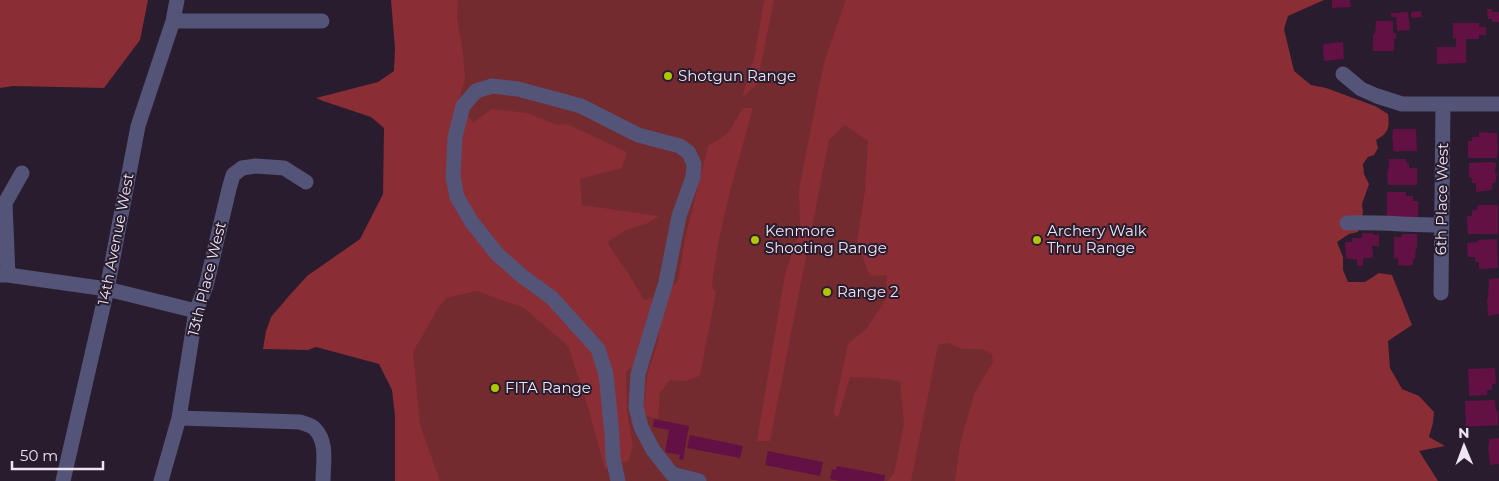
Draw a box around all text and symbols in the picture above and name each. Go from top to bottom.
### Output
place label: Shotgun Range [678,66,796,85]
marker: Shotgun Range [662,70,674,82]
street label: 6th Place West [1431,143,1452,255]
street label: 14th Avenue West [93,171,138,307]
street label: 13th Place West [183,220,230,338]
place label: Kenmore Shooting Range [765,221,887,257]
place label: Archery Walk Thru Range [1047,221,1147,257]
marker: Kenmore Shooting Range [749,234,761,246]
marker: Archery Walk Thru Range [1031,234,1043,246]
place label: Range 2 [837,282,899,301]
marker: Range 2 [821,286,833,298]
place label: FITA Range [505,378,591,397]
marker: FITA Range [489,382,501,394]
north arrow [1439,421,1489,471]
text: N [1458,424,1470,442]
scale bar [12,438,104,470]
text: 50 m [20,446,58,465]

